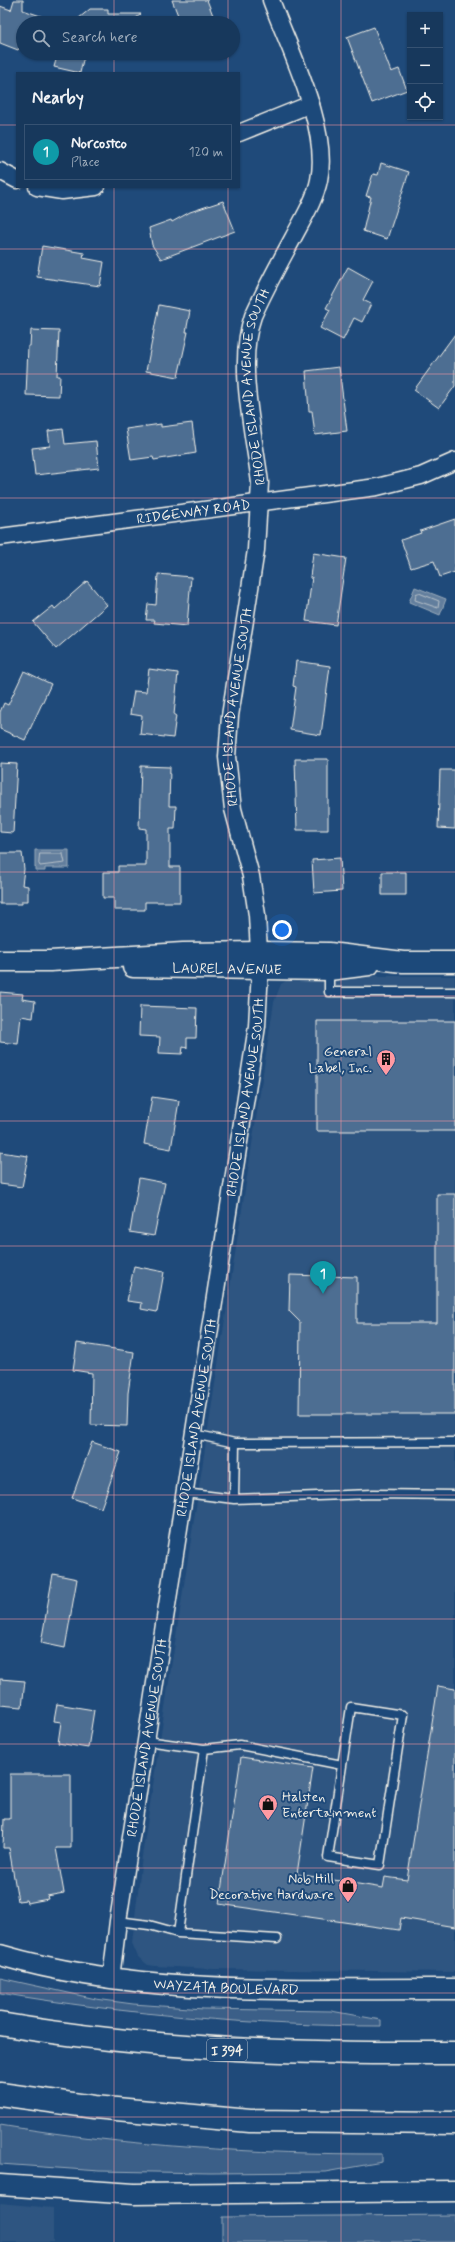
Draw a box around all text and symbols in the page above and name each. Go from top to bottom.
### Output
map controls [407,12,443,120]
button: + [407,12,443,48]
search box [16,16,240,60]
icon: search [30,27,52,49]
text: Search here [62,28,138,48]
button: − [407,48,443,84]
button: locate [407,84,443,120]
text: Nearby [32,87,84,109]
text: Norcostco [71,134,127,154]
text: 1 [43,144,49,161]
text: 120 m [189,144,223,161]
text: Place [71,154,100,171]
street label: RHODE ISLAND AVENUE SOUTH [238,285,275,486]
street label: RIDGEWAY ROAD [136,496,251,529]
street label: RHODE ISLAND AVENUE SOUTH [219,606,257,807]
your location [272,920,292,940]
street label: LAUREL AVENUE [172,960,282,979]
street label: RHODE ISLAND AVENUE SOUTH [223,998,268,1198]
place label: General Label, Inc. [309,1043,372,1077]
building icon: General Label, Inc. [375,1048,397,1076]
pin: 1 [310,1261,336,1294]
street label: RHODE ISLAND AVENUE SOUTH [173,1317,221,1518]
street label: RHODE ISLAND AVENUE SOUTH [123,1637,172,1838]
place label: Halsten Entertainment [282,1788,377,1822]
shop icon: Halsten Entertainment [257,1793,279,1821]
place label: Nob Hill Decorative Hardware [209,1870,334,1904]
shop icon: Nob Hill Decorative Hardware [337,1875,359,1903]
street label: WAYZATA BOULEVARD [153,1975,299,1999]
road number: I 394 [207,2039,247,2061]

